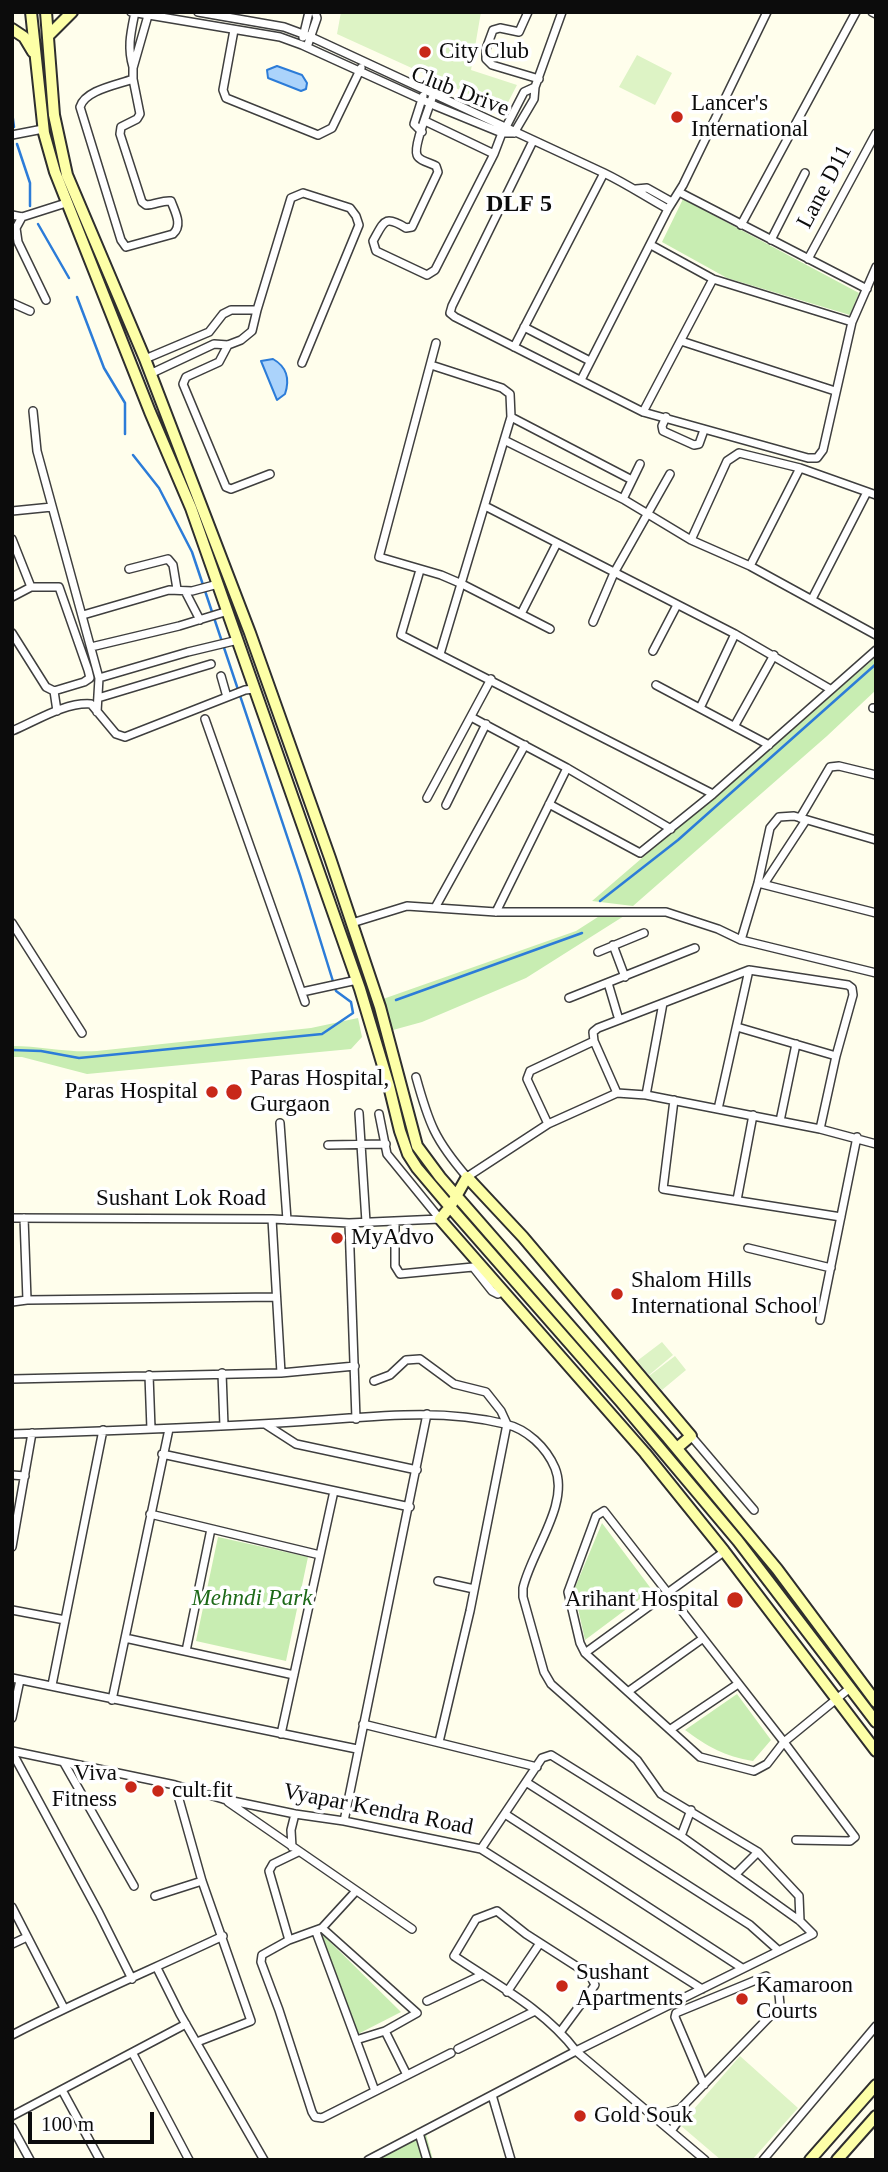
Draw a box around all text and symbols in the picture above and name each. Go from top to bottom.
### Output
place label: City Club [439,38,529,66]
marker: City Club [417,44,433,60]
street label: Club Drive [407,61,513,123]
place label: Lancer's International [691,90,809,144]
marker: Lancer's International [669,109,685,125]
street label: Lane D11 [792,141,858,233]
district label: DLF 5 [486,191,552,219]
place label: Paras Hospital, Gurgaon [250,1065,389,1119]
place label: Paras Hospital [64,1078,198,1106]
marker: Paras Hospital, Gurgaon [224,1082,244,1102]
marker: Paras Hospital [204,1084,220,1100]
street label: Sushant Lok Road [96,1185,266,1213]
place label: MyAdvo [351,1224,434,1252]
marker: MyAdvo [329,1230,345,1246]
place label: Shalom Hills International School [631,1267,818,1321]
marker: Shalom Hills International School [609,1286,625,1302]
park label: Mehndi Park [192,1585,312,1613]
place label: Arihant Hospital [565,1586,719,1614]
marker: Arihant Hospital [725,1590,745,1610]
place label: Viva Fitness [52,1760,117,1814]
place label: cult.fit [172,1777,233,1805]
street label: Vyapar Kendra Road [281,1778,475,1842]
marker: Viva Fitness [123,1779,139,1795]
marker: cult.fit [150,1783,166,1799]
place label: Sushant Apartments [576,1959,683,2013]
place label: Kamaroon Courts [756,1972,853,2026]
marker: Sushant Apartments [554,1978,570,1994]
marker: Kamaroon Courts [734,1991,750,2007]
scale bar [32,2098,158,2142]
place label: Gold Souk [594,2102,693,2130]
marker: Gold Souk [572,2108,588,2124]
text: 100 m [41,2112,94,2136]

